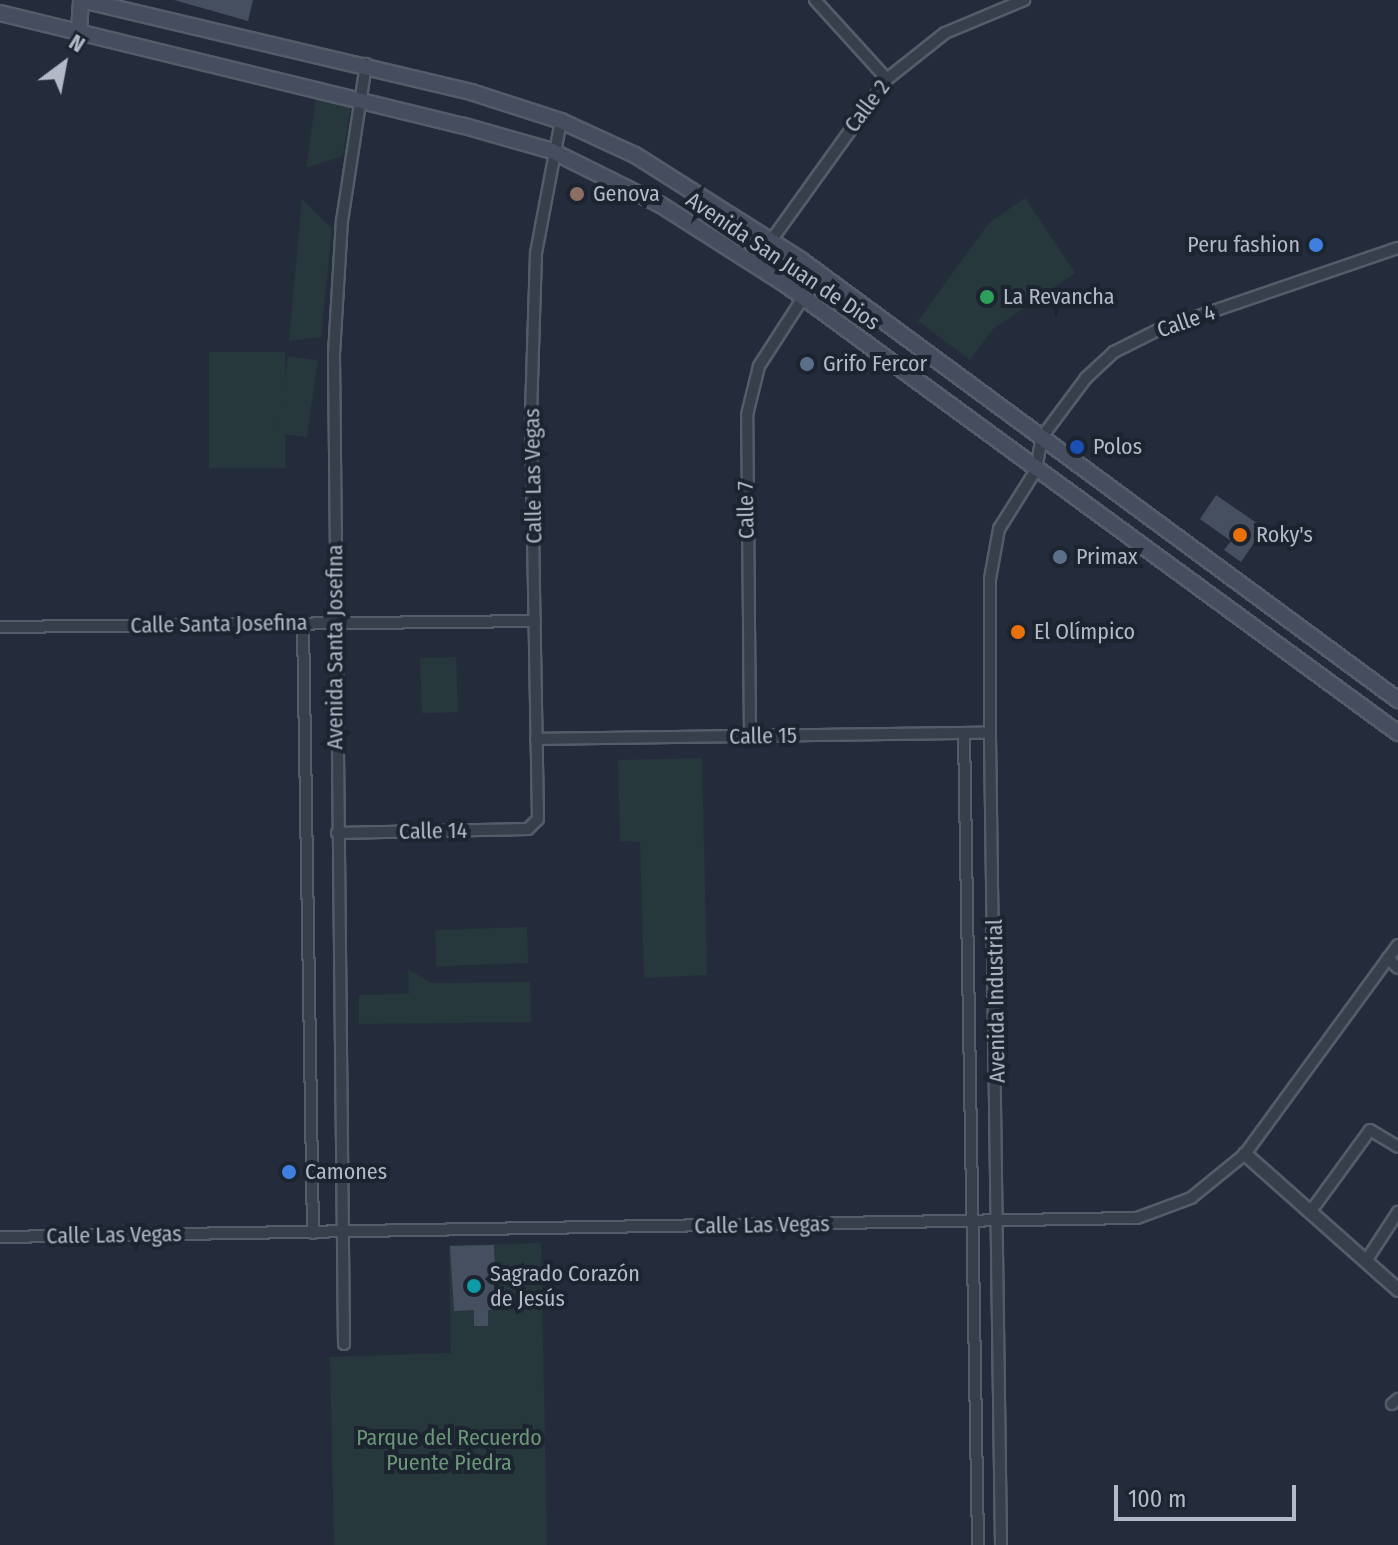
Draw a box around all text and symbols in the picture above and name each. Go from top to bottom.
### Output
north arrow [24,24,104,104]
text: N [64,28,90,58]
street label: Calle 2 [839,75,895,137]
place label: Genova [593,181,660,207]
marker: Genova [568,185,586,203]
street label: Avenida San Juan de Dios [681,186,885,336]
place label: Peru fashion [1187,232,1300,258]
marker: Peru fashion [1307,236,1325,254]
place label: La Revancha [1003,284,1115,310]
marker: La Revancha [978,288,996,306]
street label: Calle 4 [1153,299,1219,343]
place label: Grifo Fercor [823,351,927,377]
marker: Grifo Fercor [798,355,816,373]
street label: Calle Las Vegas [519,408,547,544]
place label: Polos [1093,434,1142,460]
marker: Polos [1068,438,1086,456]
street label: Calle 7 [732,481,760,539]
place label: Roky's [1256,522,1313,548]
marker: Roky's [1231,526,1249,544]
street label: Avenida Santa Josefina [322,544,348,750]
place label: Primax [1076,544,1138,570]
marker: Primax [1051,548,1069,566]
street label: Calle Santa Josefina [130,609,308,639]
place label: El Olímpico [1034,619,1135,645]
marker: El Olímpico [1009,623,1027,641]
street label: Calle 15 [729,722,797,750]
street label: Calle 14 [399,817,467,845]
street label: Avenida Industrial [981,919,1011,1083]
place label: Camones [305,1159,387,1185]
marker: Camones [280,1163,298,1181]
street label: Calle Las Vegas [694,1211,830,1239]
street label: Calle Las Vegas [46,1221,182,1249]
place label: Sagrado Corazón de Jesús [490,1260,640,1312]
marker: Sagrado Corazón de Jesús [465,1277,483,1295]
park label: Parque del Recuerdo Puente Piedra [356,1424,542,1476]
scale bar [1118,1469,1300,1519]
text: 100 m [1128,1485,1186,1513]

